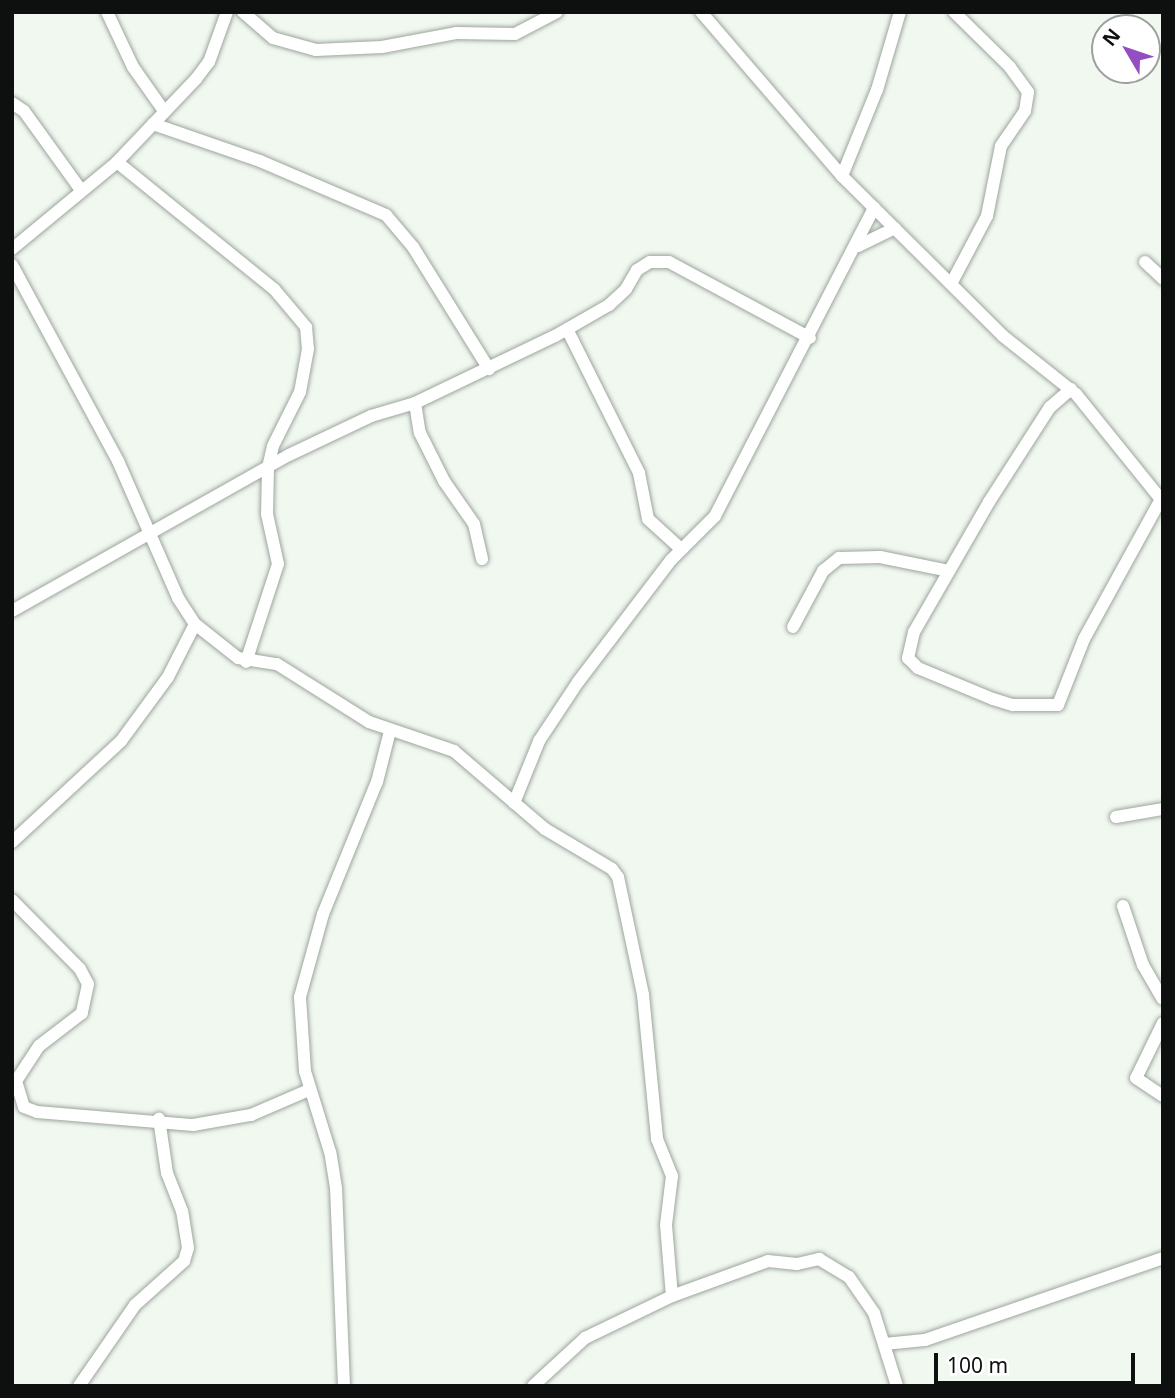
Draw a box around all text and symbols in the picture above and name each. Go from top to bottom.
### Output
north arrow [1091,14,1161,84]
text: N [1096,23,1126,51]
scale bar [937,1338,1138,1382]
text: 100 m [947,1351,1008,1379]

